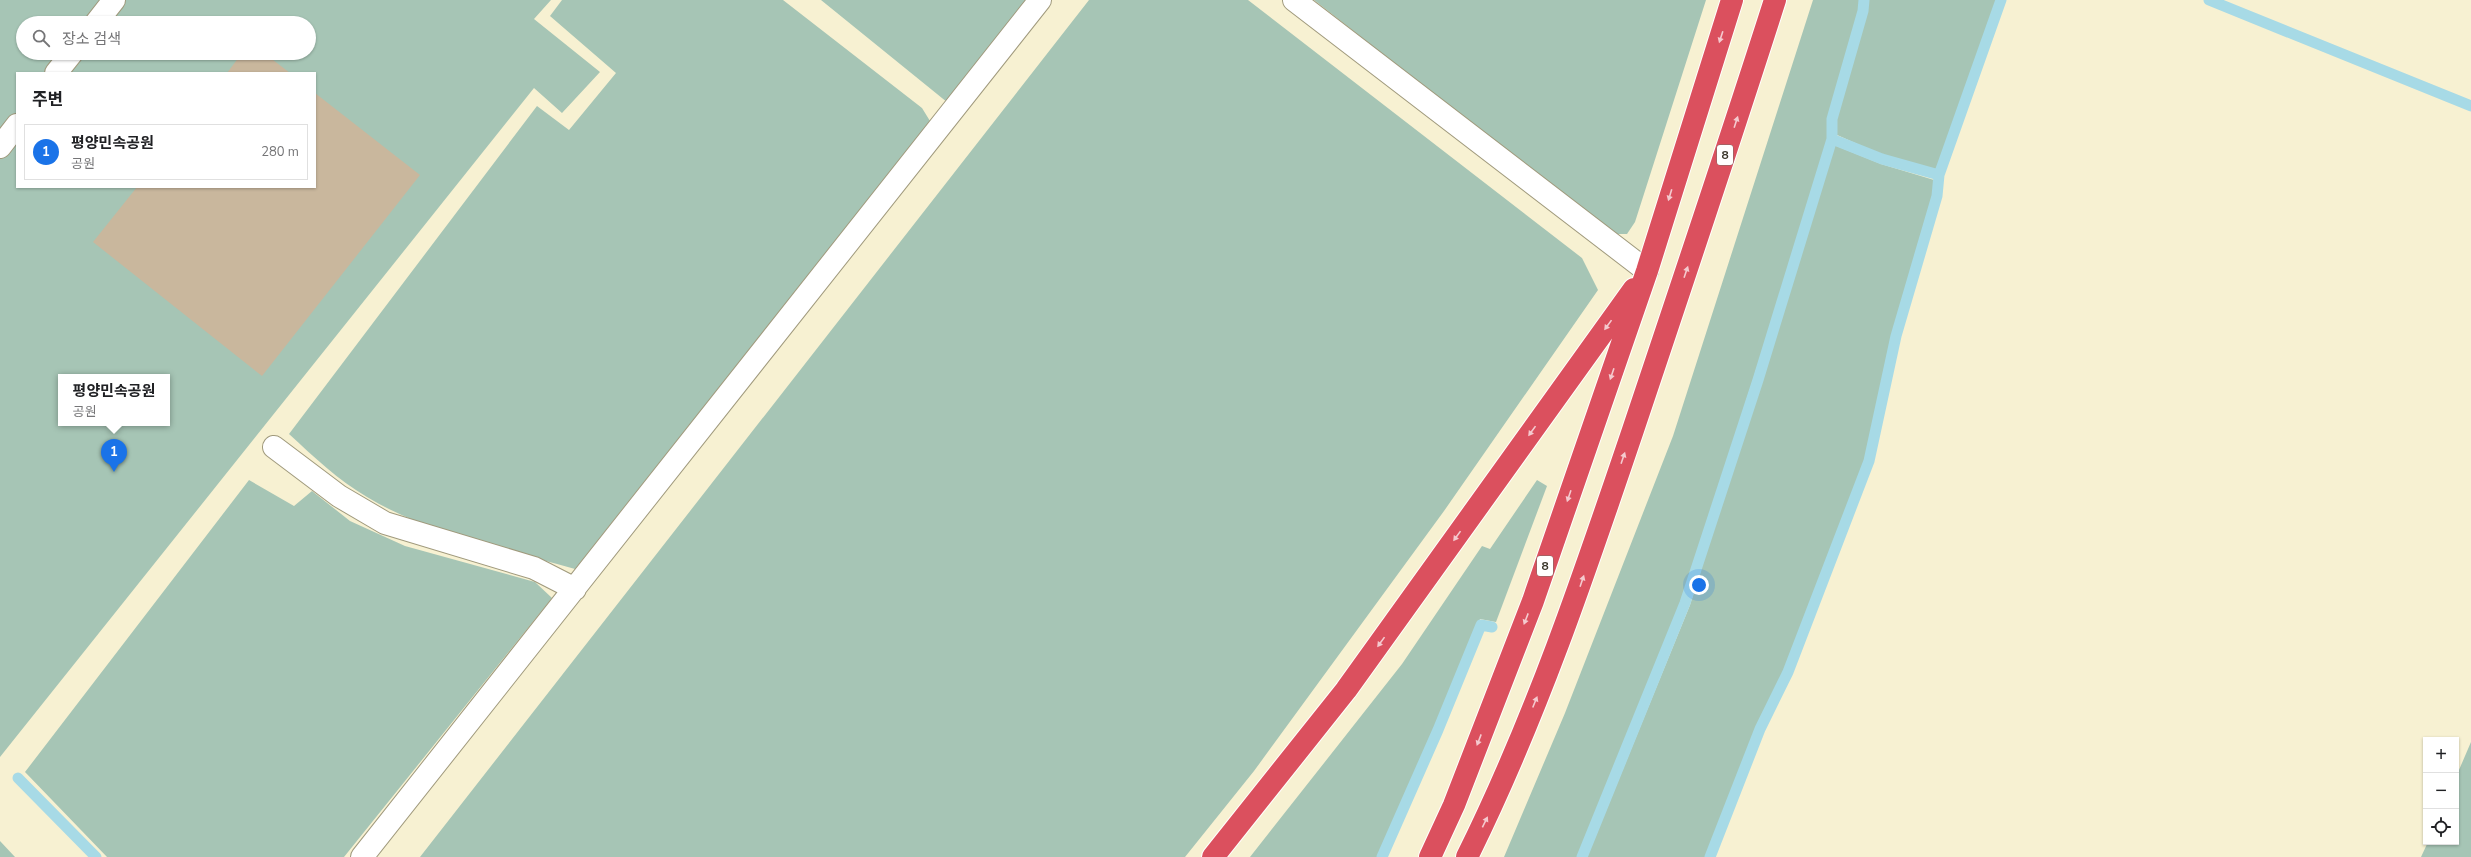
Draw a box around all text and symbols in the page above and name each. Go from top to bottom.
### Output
search box [16,16,316,60]
icon: search [30,27,52,49]
text: 장소 검색 [62,29,121,49]
one-way arrow [1717,31,1723,43]
text: 주변 [32,88,63,111]
one-way arrow [1733,116,1739,128]
text: 평양민속공원 [71,133,154,153]
text: 1 [42,143,50,161]
text: 280 m [261,143,299,161]
road number: 8 [1717,145,1733,165]
text: 공원 [71,155,95,173]
one-way arrow [1667,190,1673,202]
one-way arrow [1683,266,1689,278]
one-way arrow [1604,320,1612,330]
one-way arrow [1608,368,1614,380]
popup [58,374,170,426]
text: 평양민속공원 [73,381,155,401]
text: 공원 [73,403,97,421]
one-way arrow [1528,425,1536,436]
pin: 1 [101,439,127,472]
one-way arrow [1621,451,1627,463]
one-way arrow [1566,491,1572,503]
one-way arrow [1452,531,1461,542]
road number: 8 [1537,556,1553,576]
one-way arrow [1579,575,1585,587]
your location [1689,575,1709,595]
one-way arrow [1522,614,1528,626]
one-way arrow [1377,637,1385,647]
one-way arrow [1532,697,1538,708]
one-way arrow [1475,735,1481,747]
map controls [2423,737,2459,845]
button: + [2423,737,2459,773]
button: − [2423,773,2459,809]
button: locate [2423,809,2459,845]
one-way arrow [1482,816,1488,828]

